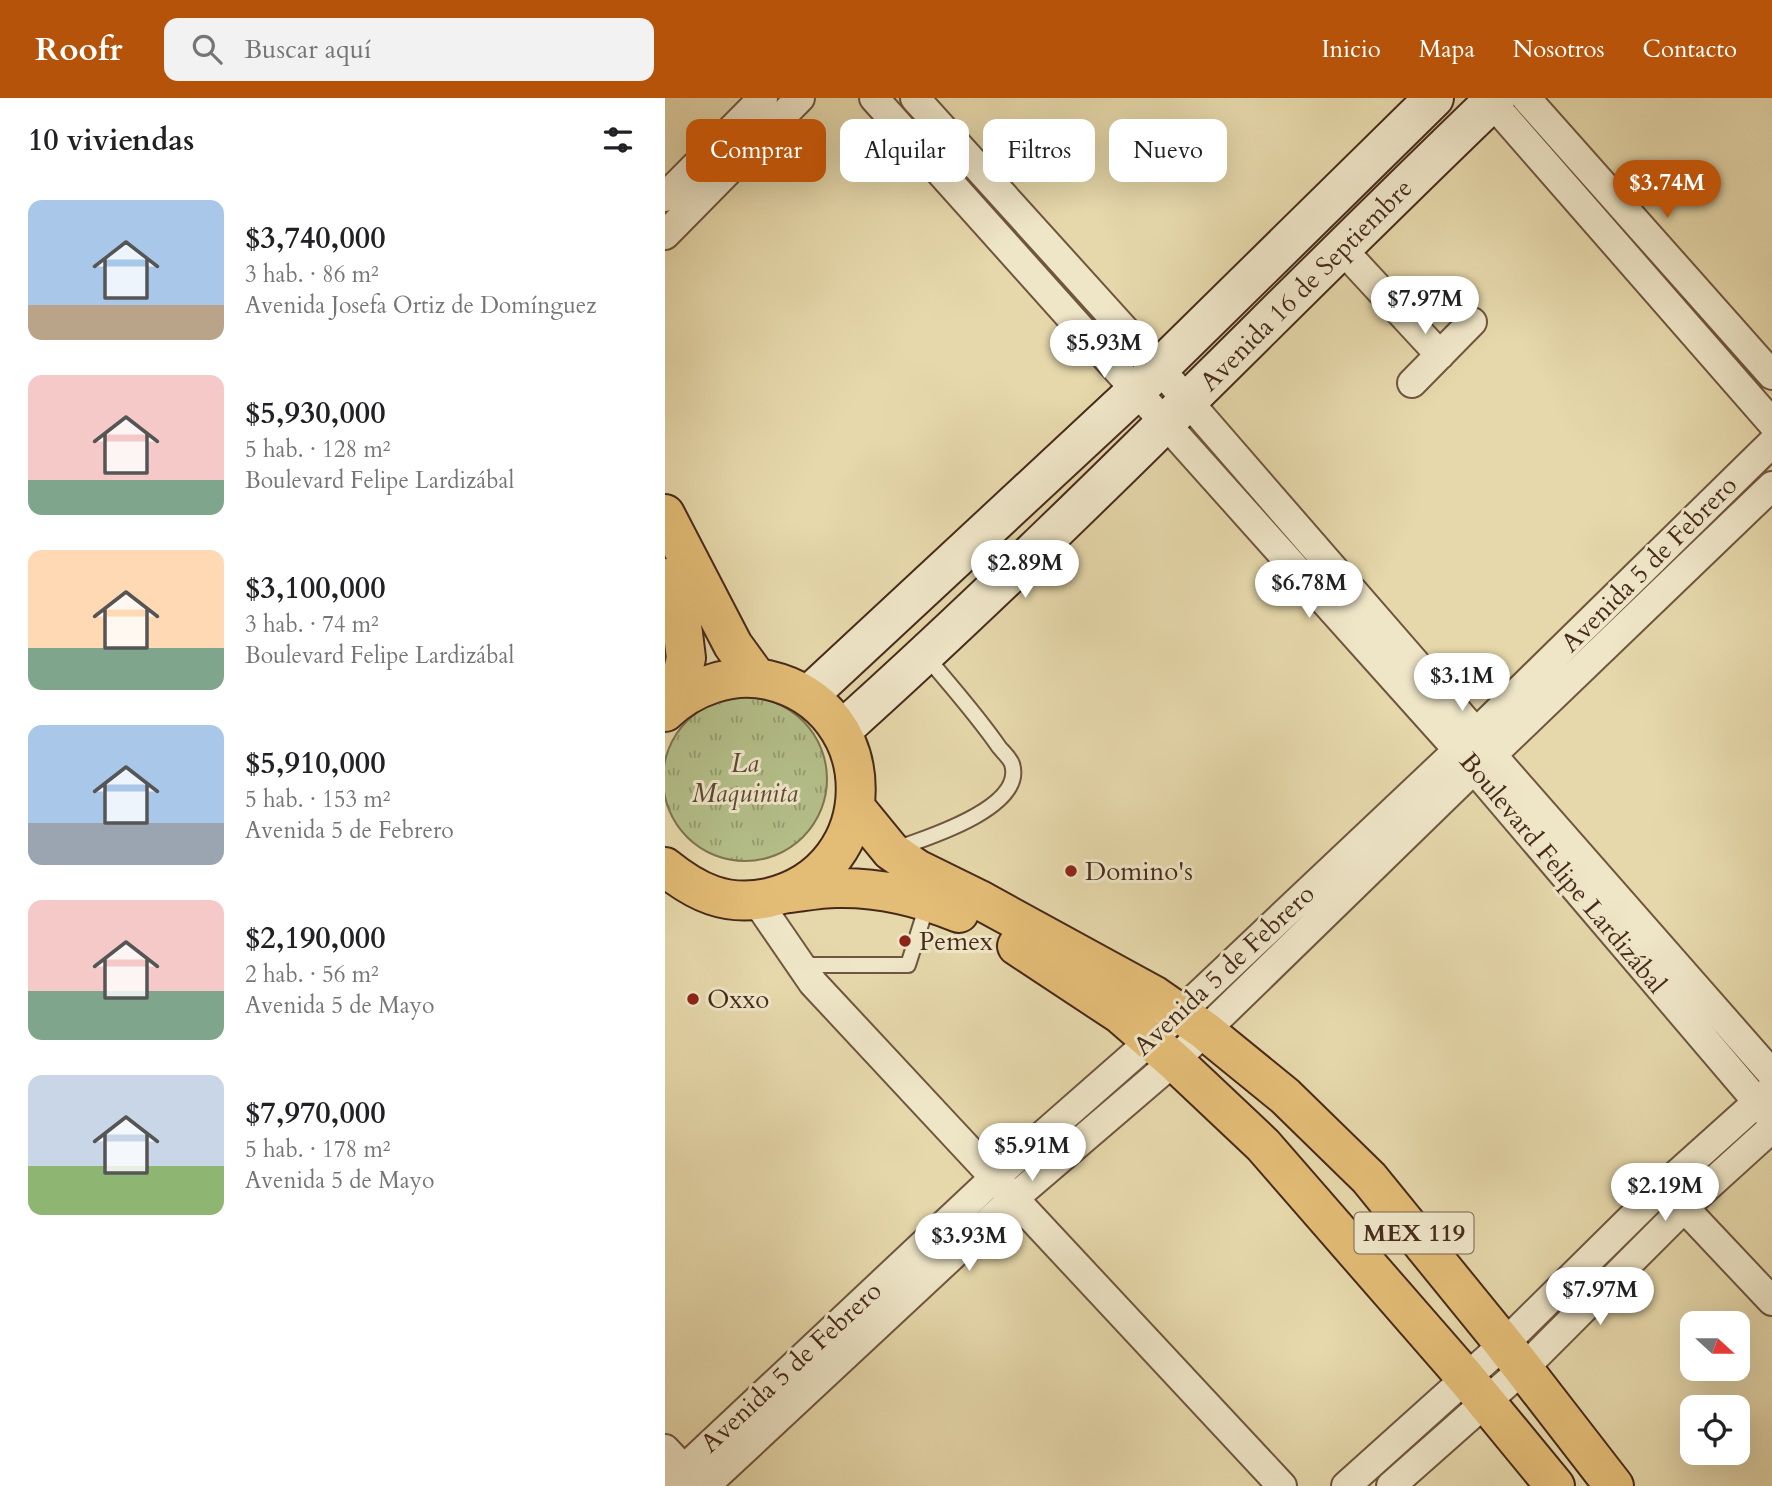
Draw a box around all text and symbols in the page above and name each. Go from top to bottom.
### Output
search box [164,18,654,81]
text: Roofr [35,27,122,72]
icon: search [188,30,226,68]
text: Buscar aquí [244,32,371,67]
text: Inicio [1321,33,1381,66]
text: Mapa [1419,33,1475,66]
text: Nosotros [1513,33,1605,66]
text: Contacto [1643,33,1737,66]
chip: Comprar [686,119,826,182]
chip: Alquilar [840,119,969,182]
chip: Filtros [983,119,1095,182]
chip: Nuevo [1109,119,1227,182]
text: 10 viviendas [28,120,194,161]
icon: filters [599,121,637,159]
pin: $3.74M [1610,160,1724,220]
text: $3.74M [1629,167,1705,198]
street label: Avenida 16 de Septiembre [1192,171,1420,399]
text: $3,740,000 [245,218,386,259]
icon: home [84,228,168,312]
text: 3 hab. · 86 m² [245,259,379,290]
pin: $7.97M [1368,276,1482,336]
text: $7.97M [1387,283,1463,314]
text: Avenida Josefa Ortiz de Domínguez [245,290,596,321]
pin: $5.93M [1047,320,1161,380]
text: $5.93M [1066,327,1142,358]
text: $5,930,000 [245,393,386,434]
icon: home [84,403,168,487]
text: 5 hab. · 128 m² [245,434,391,465]
text: Boulevard Felipe Lardizábal [245,465,514,496]
street label: Avenida 5 de Febrero [1553,468,1745,660]
pin: $2.89M [968,540,1082,600]
text: $2.89M [987,547,1063,578]
pin: $6.78M [1252,560,1366,620]
text: $6.78M [1271,567,1347,598]
text: $3,100,000 [245,568,386,609]
icon: home [84,578,168,662]
text: 3 hab. · 74 m² [245,609,379,640]
text: Boulevard Felipe Lardizábal [245,640,514,671]
pin: $3.1M [1413,654,1511,713]
text: $3.1M [1430,660,1494,691]
text: $5,910,000 [245,743,386,784]
street label: Boulevard Felipe Lardizábal [1452,745,1675,1001]
park label: La Maquinita [692,746,798,811]
icon: home [84,753,168,837]
text: 5 hab. · 153 m² [245,784,391,815]
text: Avenida 5 de Febrero [245,815,454,846]
place label: Domino's [1085,854,1193,889]
marker: Domino's [1063,863,1079,879]
street label: Avenida 5 de Febrero [1126,877,1322,1063]
text: $2,190,000 [245,918,386,959]
place label: Pemex [919,924,993,959]
icon: home [84,928,168,1012]
marker: Pemex [897,933,913,949]
text: 2 hab. · 56 m² [245,959,379,990]
place label: Oxxo [707,982,769,1017]
text: Avenida 5 de Mayo [245,990,434,1021]
marker: Oxxo [685,991,701,1007]
text: $7,970,000 [245,1093,386,1134]
icon: home [84,1103,168,1187]
pin: $5.91M [975,1124,1089,1183]
text: $5.91M [994,1130,1070,1161]
text: 5 hab. · 178 m² [245,1134,391,1165]
pin: $2.19M [1608,1164,1722,1223]
text: Avenida 5 de Mayo [245,1165,434,1196]
text: $2.19M [1627,1170,1703,1201]
road number: MEX 119 [1355,1212,1473,1254]
pin: $3.93M [912,1214,1026,1273]
text: $3.93M [931,1220,1007,1251]
pin: $7.97M [1543,1268,1657,1327]
street label: Avenida 5 de Febrero [693,1274,889,1460]
text: $7.97M [1562,1274,1638,1305]
north arrow [1680,1311,1750,1381]
map controls [1680,1311,1750,1465]
button: locate [1680,1395,1750,1465]

